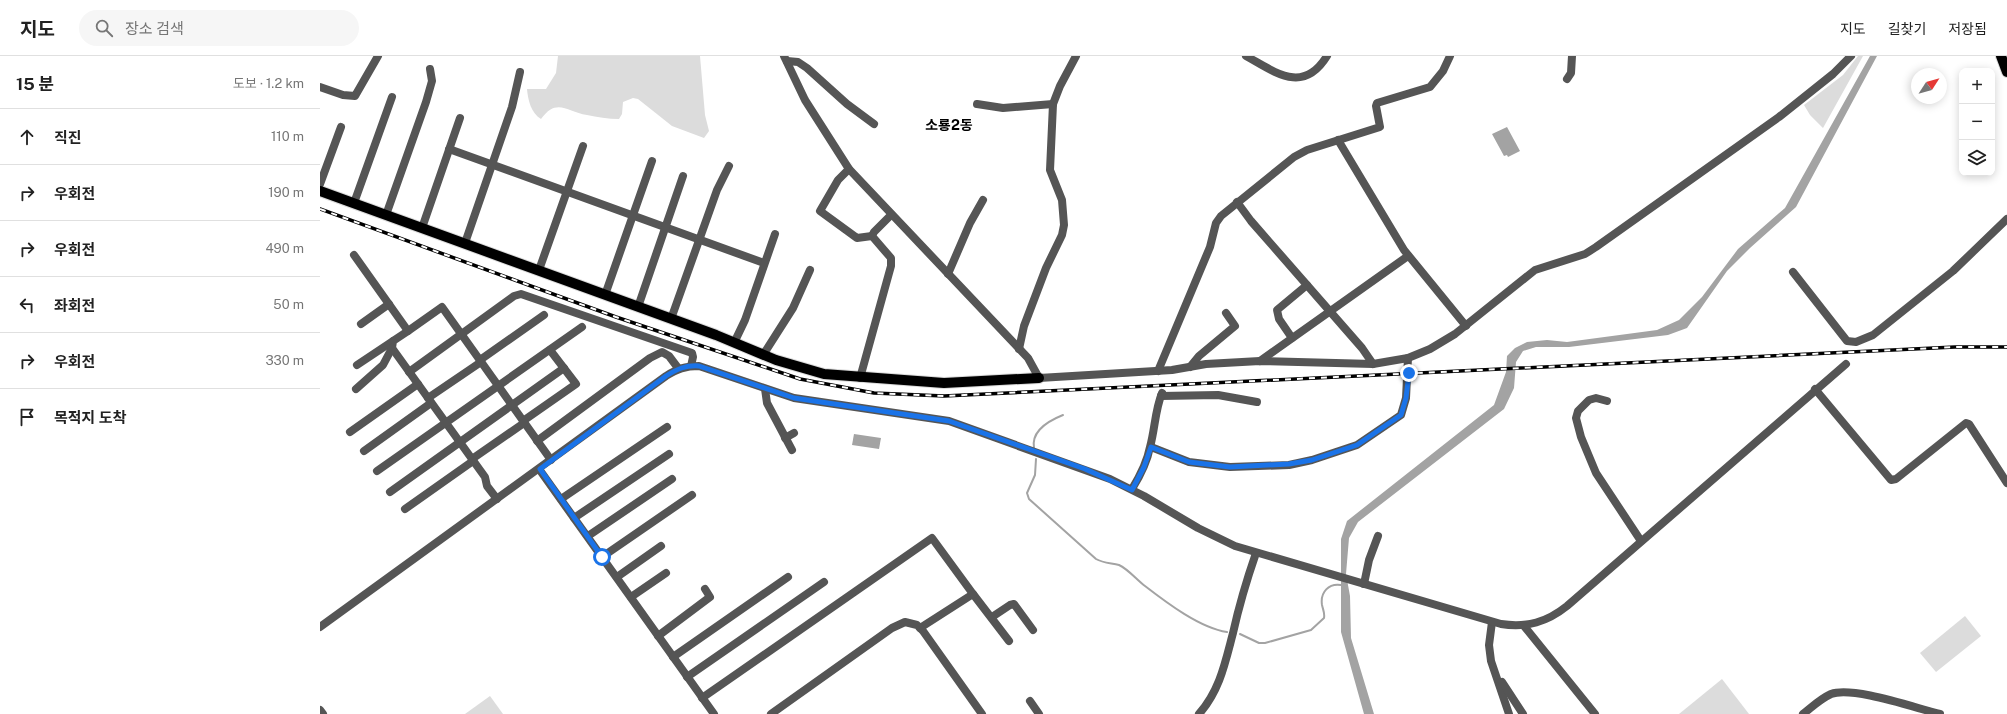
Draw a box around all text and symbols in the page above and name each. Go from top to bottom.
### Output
search box [79,10,359,46]
icon: search [93,17,115,39]
text: 지도 [20,18,55,40]
text: 장소 검색 [125,20,184,37]
text: 지도 [1840,21,1866,37]
text: 길찾기 [1888,21,1926,37]
text: 저장됨 [1948,21,1987,37]
north arrow [1911,68,1947,104]
map controls [1959,68,1995,176]
button: + [1959,68,1995,104]
text: 15 분 [16,74,54,94]
text: 도보 · 1.2 km [233,76,304,91]
button: − [1959,104,1995,140]
district label: 소룡2동 [925,117,973,133]
icon: ahead [16,126,38,148]
text: 직진 [54,129,82,146]
text: 110 m [271,129,304,144]
button: layers [1959,140,1995,176]
icon: right [16,182,38,204]
text: 우회전 [54,185,95,202]
text: 190 m [268,185,304,200]
icon: right [16,238,38,260]
text: 우회전 [54,241,95,258]
text: 490 m [265,241,304,256]
icon: left [16,294,38,316]
text: 좌회전 [54,297,95,314]
text: 50 m [273,297,304,312]
icon: right [16,350,38,372]
text: 우회전 [54,353,95,370]
text: 330 m [265,353,304,368]
route end [1400,364,1418,382]
icon: arrive [16,406,38,428]
text: 목적지 도착 [54,409,126,426]
route start [593,548,611,566]

